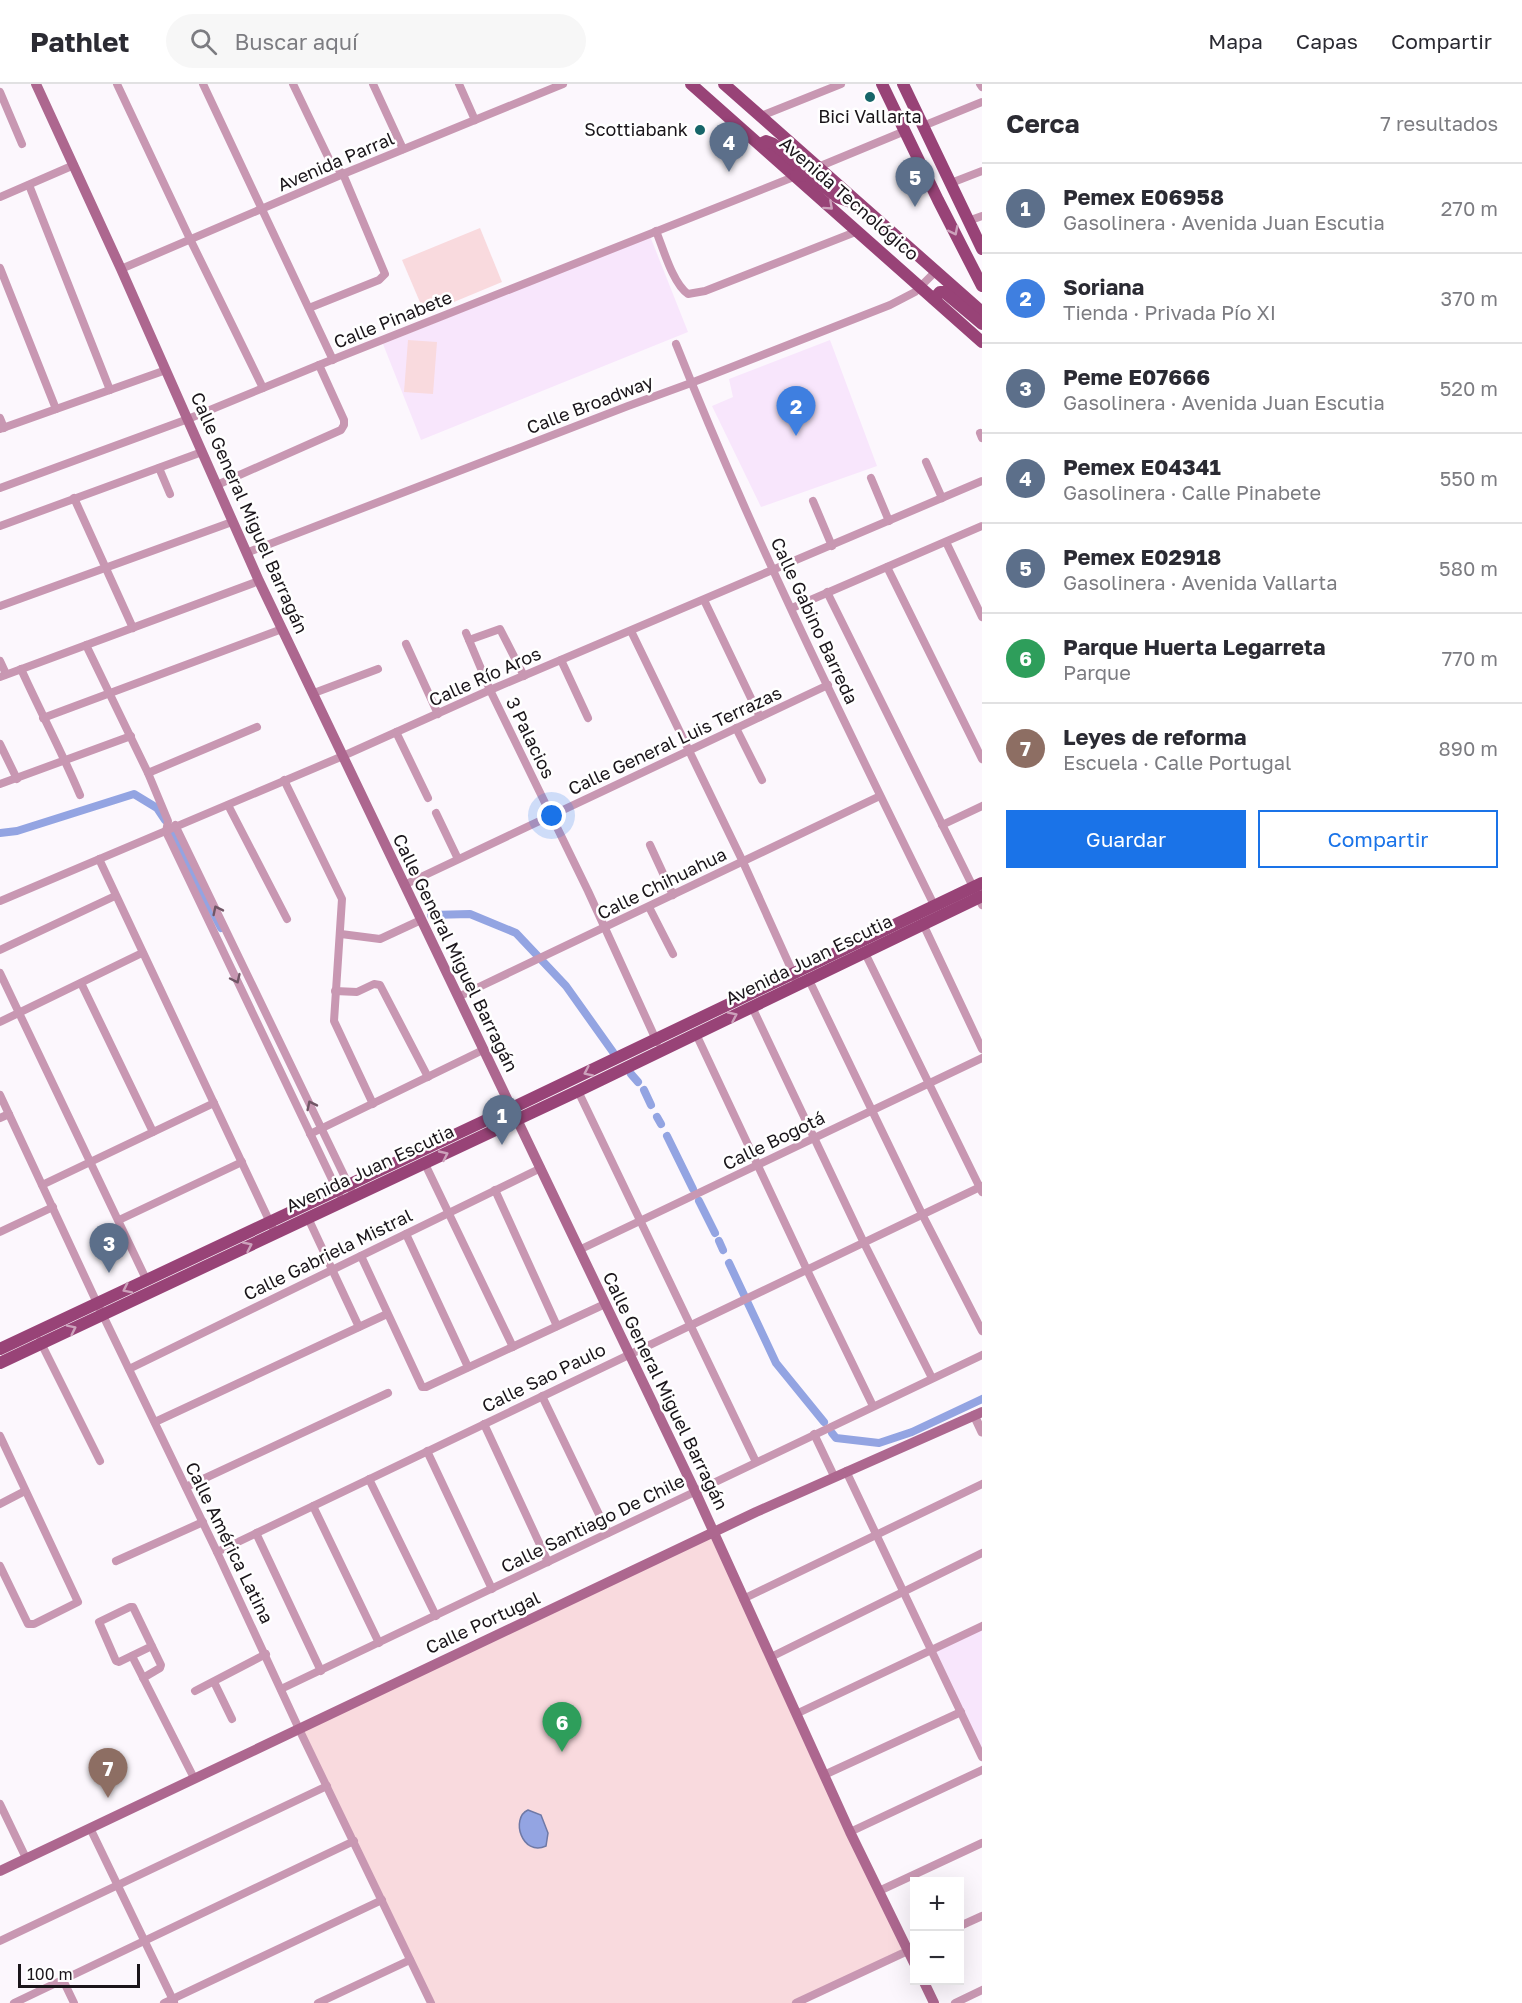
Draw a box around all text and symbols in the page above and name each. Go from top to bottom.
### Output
search box [166,14,586,68]
text: Pathlet [30,25,130,58]
icon: search [187,25,220,58]
text: Buscar aquí [235,28,358,55]
text: Mapa [1208,28,1263,54]
text: Capas [1296,28,1358,54]
text: Compartir [1391,28,1492,54]
marker: Bici Vallarta [863,90,877,104]
place label: Bici Vallarta [818,105,922,127]
text: Cerca [1006,108,1080,139]
text: 7 resultados [1380,111,1498,135]
place label: Scottiabank [584,118,688,140]
pin: 4 [710,122,748,172]
marker: Scottiabank [693,123,707,137]
street label: Avenida Parral [274,127,397,195]
street label: Avenida Tecnológico [776,132,924,265]
pin: 5 [896,158,934,207]
text: Pemex E06958 [1063,183,1224,210]
text: 1 [1020,196,1031,220]
text: 270 m [1441,196,1498,220]
one-way arrow [823,198,834,209]
text: Gasolinera · Avenida Juan Escutia [1063,210,1385,234]
one-way arrow [946,225,958,236]
text: Soriana [1063,273,1144,300]
street label: Calle Pinabete [330,285,455,353]
text: 2 [1019,286,1032,310]
text: 370 m [1441,286,1498,310]
text: Tienda · Privada Pío XI [1063,300,1276,324]
text: Peme E07666 [1063,363,1210,390]
street label: Calle Broadway [523,370,656,438]
text: 3 [1019,376,1032,400]
text: 520 m [1440,376,1498,400]
pin: 2 [776,386,816,436]
street label: Calle General Miguel Barragán [187,388,313,637]
text: Gasolinera · Avenida Juan Escutia [1063,390,1385,414]
text: Pemex E04341 [1063,453,1221,480]
text: 4 [1019,466,1032,490]
text: 550 m [1440,466,1498,490]
text: Gasolinera · Calle Pinabete [1063,480,1321,504]
street label: Calle Gabino Barreda [767,534,863,708]
text: Pemex E02918 [1063,543,1221,570]
text: 5 [1019,556,1032,580]
text: 580 m [1439,556,1498,580]
text: Gasolinera · Avenida Vallarta [1063,570,1338,594]
text: Parque Huerta Legarreta [1063,633,1325,660]
street label: Calle Río Aros [425,642,544,711]
text: 6 [1019,646,1032,670]
text: 770 m [1442,646,1498,670]
text: Parque [1063,660,1131,684]
street label: Calle General Luis Terrazas [564,681,785,799]
street label: 3 Palacios [502,693,560,782]
text: Leyes de reforma [1063,723,1247,750]
text: 7 [1020,736,1031,760]
text: 890 m [1439,736,1498,760]
text: Escuela · Calle Portugal [1063,750,1291,774]
your location [537,801,566,830]
button: Guardar [1006,810,1246,868]
button: Compartir [1258,810,1498,868]
street label: Calle General Miguel Barragán [389,830,523,1075]
street label: Calle Chihuahua [593,842,730,924]
one-way arrow [213,906,225,917]
street label: Avenida Juan Escutia [722,909,896,1009]
one-way arrow [229,973,241,984]
one-way arrow [727,1011,738,1023]
one-way arrow [584,1064,595,1076]
pin: 1 [482,1096,522,1145]
one-way arrow [306,1100,318,1111]
street label: Calle Bogotá [719,1106,828,1174]
street label: Avenida Juan Escutia [282,1119,457,1217]
one-way arrow [437,1150,448,1162]
street label: Calle Gabriela Mistral [240,1204,416,1305]
pin: 3 [90,1224,128,1273]
one-way arrow [242,1241,253,1253]
street label: Calle General Miguel Barragán [599,1268,733,1513]
one-way arrow [122,1281,133,1293]
one-way arrow [65,1325,76,1337]
street label: Calle Sao Paulo [478,1338,609,1417]
street label: Calle América Latina [181,1458,279,1627]
street label: Calle Santiago De Chile [497,1469,688,1577]
street label: Calle Portugal [422,1586,543,1658]
pin: 6 [542,1702,582,1752]
pin: 7 [88,1748,128,1798]
map controls [910,1877,964,1985]
button: + [910,1877,964,1931]
button: − [910,1931,964,1985]
scale bar [18,1961,140,1988]
text: 100 m [27,1964,73,1984]

